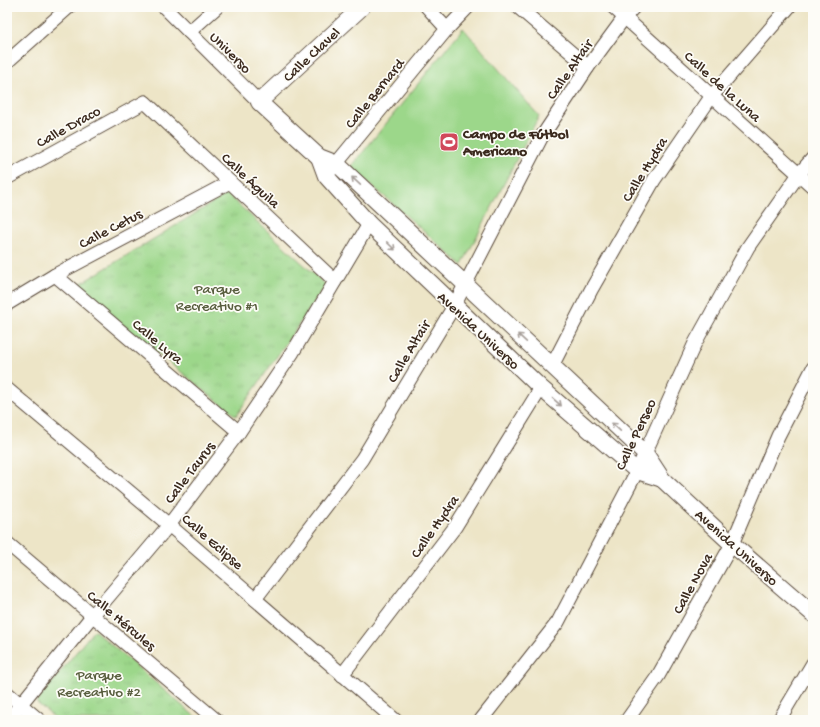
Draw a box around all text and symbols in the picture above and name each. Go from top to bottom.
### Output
street label: Calle Clavel [280,24,345,87]
street label: Universo [205,29,254,78]
street label: Calle Altair [543,35,599,104]
street label: Calle de la Luna [679,48,764,127]
street label: Calle Bernard [342,55,410,133]
street label: Calle Draco [34,103,104,153]
place label: Campo de Fútbol Americano [462,126,569,161]
sports icon: Campo de Fútbol Americano [438,131,460,153]
street label: Calle Hydra [619,134,673,206]
street label: Calle Águila [217,150,283,214]
one-way arrow [350,177,361,186]
street label: Calle Cetus [76,205,146,254]
one-way arrow [386,241,396,250]
park label: Parque Recreativo #1 [176,281,258,316]
street label: Avenida Universo [433,289,523,374]
street label: Calle Lyra [128,316,186,369]
street label: Calle Altair [384,316,436,386]
one-way arrow [516,333,527,342]
street label: Calle Perseo [612,396,661,473]
one-way arrow [552,397,562,406]
one-way arrow [611,422,621,432]
street label: Calle Taurus [161,438,220,508]
street label: Calle Hydra [407,492,464,562]
street label: Avenida Universo [690,506,781,591]
street label: Calle Eclipse [177,511,246,574]
street label: Calle Nova [670,550,718,618]
street label: Calle Hércules [82,587,159,656]
park label: Parque Recreativo #2 [57,667,141,702]

